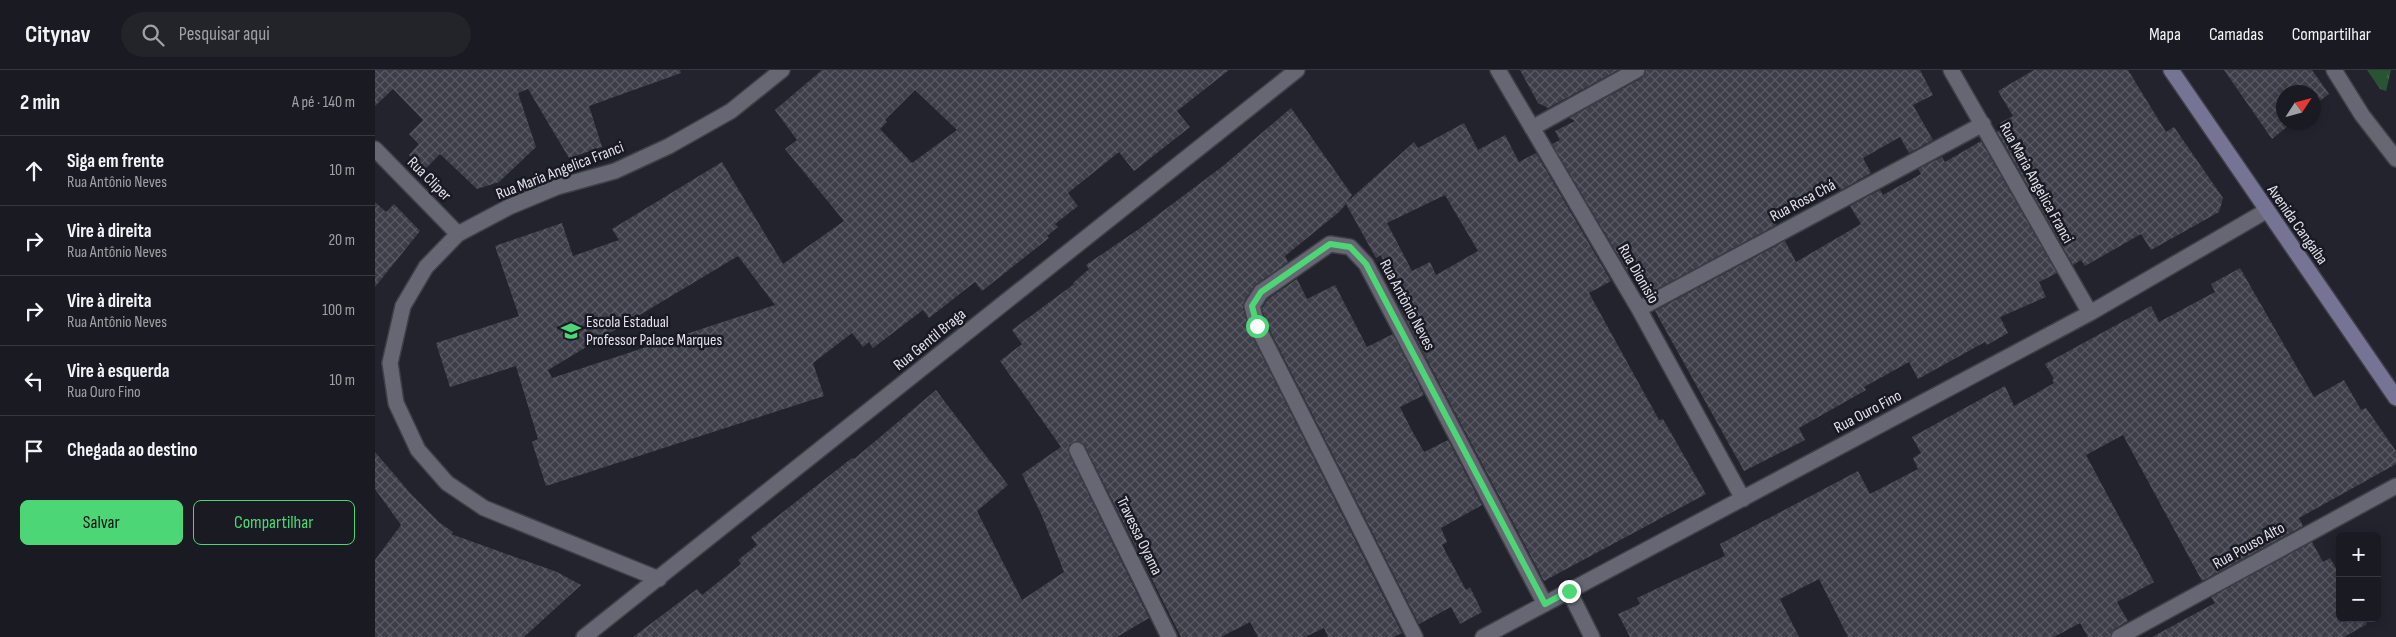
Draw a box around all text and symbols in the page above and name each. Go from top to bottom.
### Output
search box [121,12,471,57]
text: Citynav [25,20,91,49]
icon: search [139,21,167,49]
text: Pesquisar aqui [179,23,270,46]
text: Mapa [2149,24,2181,45]
text: Camadas [2209,24,2264,45]
text: Compartilhar [2292,24,2371,45]
north arrow [2276,85,2321,130]
text: 2 min [20,90,60,115]
text: A pé · 140 m [292,93,355,112]
street label: Rua Maria Angelica Franci [1995,119,2077,247]
street label: Rua Maria Angelica Franci [493,138,627,204]
text: Siga em frente [67,150,164,173]
street label: Rua Cliper [403,153,455,205]
icon: ahead [20,157,48,185]
text: 10 m [329,161,355,180]
text: Rua Antônio Neves [67,173,167,192]
street label: Rua Rosa Chá [1767,176,1839,226]
street label: Avenida Cangaíba [2262,181,2331,269]
text: Vire à direita [67,220,151,243]
icon: right [20,227,48,255]
text: 20 m [328,231,355,250]
street label: Rua Dionisio [1613,241,1663,307]
text: Rua Antônio Neves [67,243,167,262]
street label: Rua Antônio Neves [1375,256,1439,354]
text: Vire à direita [67,290,151,313]
icon: right [20,297,48,325]
text: 100 m [322,301,355,320]
street label: Rua Gentil Braga [890,305,970,375]
text: Rua Antônio Neves [67,313,167,332]
place label: Escola Estadual Professor Palace Marques [586,313,722,350]
route start [1246,315,1269,338]
school or university icon: Escola Estadual Professor Palace Marques [560,320,582,342]
text: Vire à esquerda [67,360,169,383]
icon: left [20,367,48,395]
text: 10 m [329,371,355,390]
text: Rua Ouro Fino [67,383,141,402]
street label: Rua Ouro Fino [1831,386,1905,438]
icon: arrive [20,437,48,465]
text: Chegada ao destino [67,439,197,462]
street label: Travessa Oyama [1112,494,1166,578]
button: Salvar [20,500,183,545]
button: Compartilhar [193,500,355,545]
street label: Rua Pouso Alto [2210,518,2288,574]
map controls [2336,532,2381,622]
button: + [2336,532,2381,577]
button: − [2336,577,2381,622]
route end [1558,580,1581,603]

